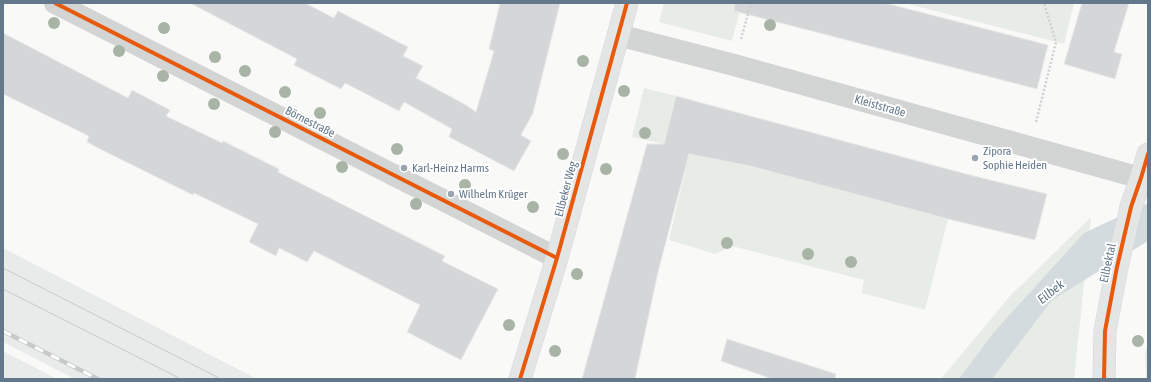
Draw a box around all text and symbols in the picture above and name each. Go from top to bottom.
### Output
street label: Kleiststraße [853,92,907,120]
street label: Börnestraße [283,103,337,141]
place label: Zipora Sophie Heiden [983,144,1047,172]
marker: Zipora Sophie Heiden [970,153,980,163]
street label: Eilbeker Weg [552,160,580,218]
place label: Karl-Heinz Harms [412,161,489,175]
marker: Karl-Heinz Harms [399,163,409,173]
place label: Wilhelm Krüger [459,187,527,201]
marker: Wilhelm Krüger [446,189,456,199]
street label: Eilbektal [1097,242,1119,284]
water label: Eilbek [1035,277,1067,307]

